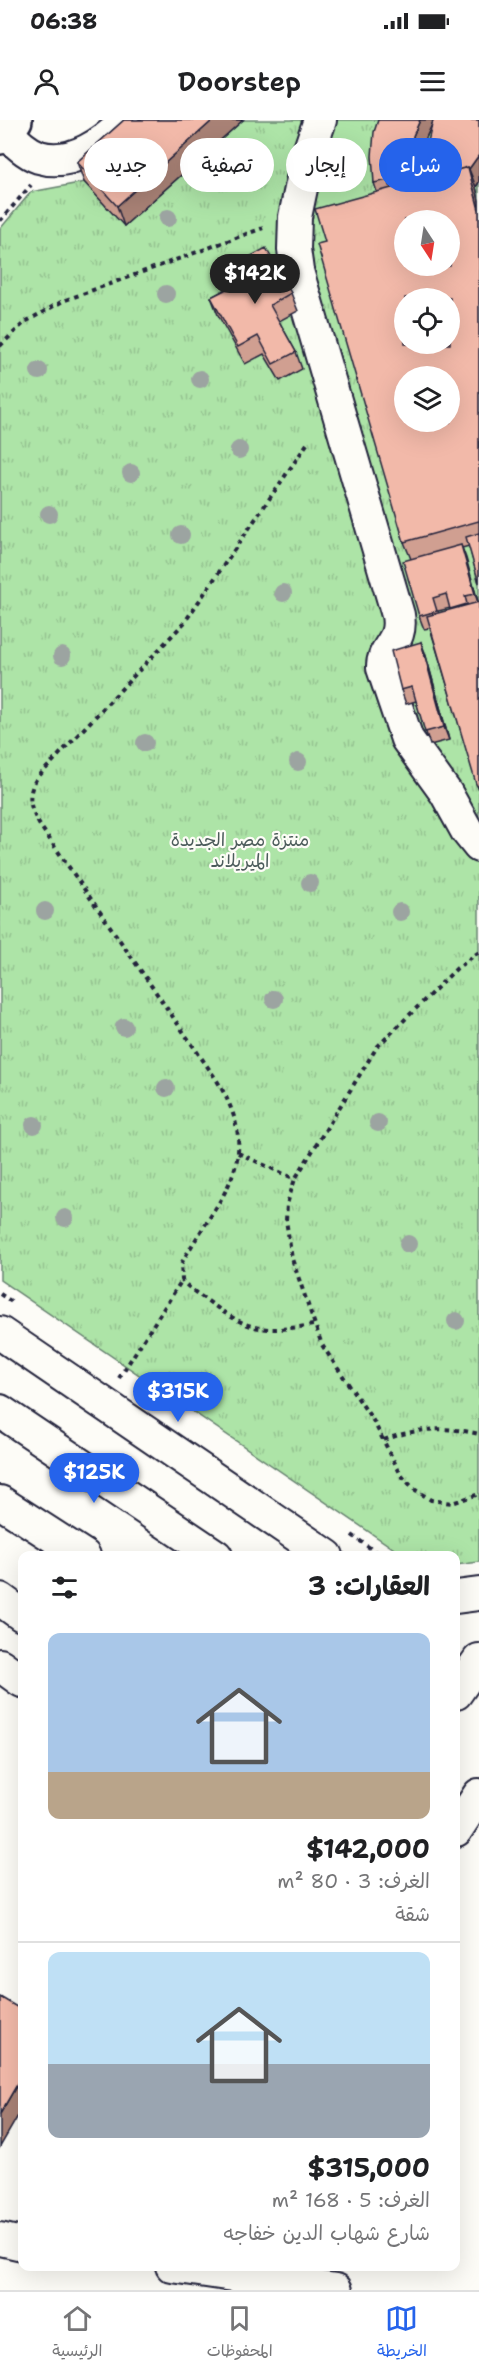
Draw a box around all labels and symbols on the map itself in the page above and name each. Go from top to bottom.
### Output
north arrow [394,210,460,276]
pin: $142K [213,254,297,305]
park label: منتزة مصر الجديدة الميريلاند [171,828,309,873]
pin: $315K [136,1372,220,1423]
pin: $125K [52,1453,136,1504]

